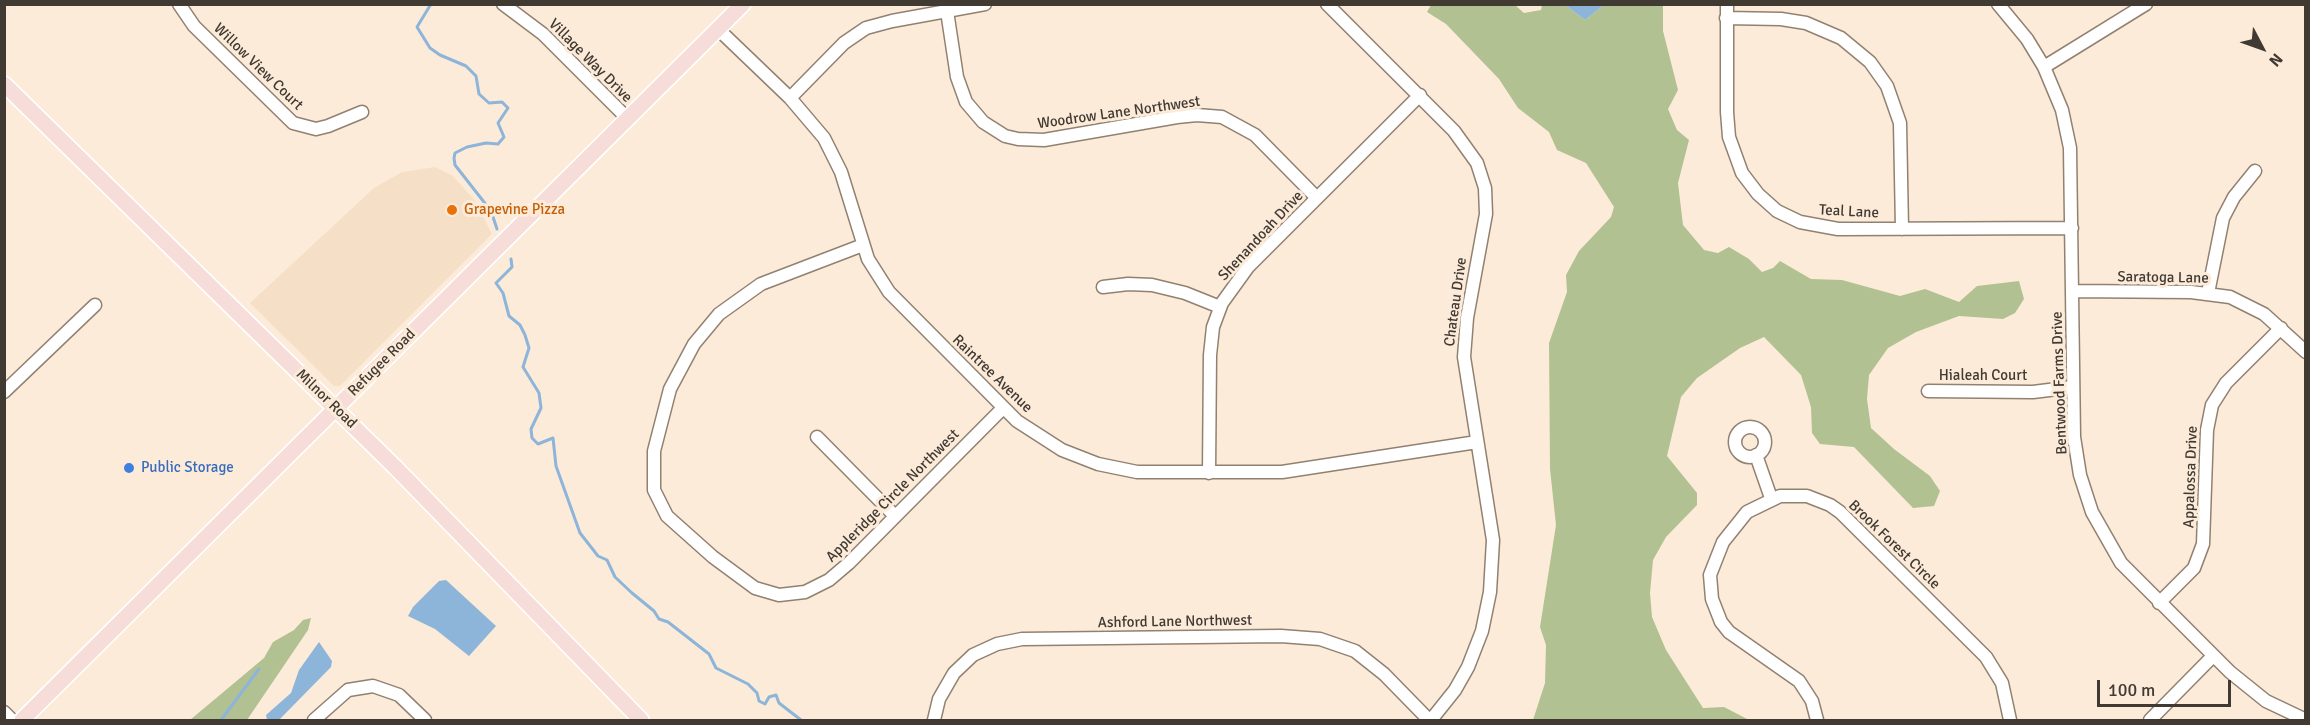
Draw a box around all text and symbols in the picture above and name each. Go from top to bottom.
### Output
street label: Village Way Drive [544,15,636,107]
north arrow [2232,18,2292,78]
street label: Willow View Court [210,20,306,114]
text: N [2264,49,2287,71]
street label: Woodrow Lane Northwest [1037,93,1201,133]
street label: Shenandoah Drive [1215,187,1307,285]
place label: Grapevine Pizza [464,201,565,219]
street label: Teal Lane [1819,201,1879,223]
marker: Grapevine Pizza [445,203,459,217]
street label: Chateau Drive [1441,256,1471,348]
street label: Saratoga Lane [2117,268,2209,288]
street label: Bentwood Farms Drive [2049,311,2071,455]
street label: Refugee Road [345,326,419,400]
street label: Raintree Avenue [948,331,1036,417]
street label: Milnor Road [292,366,360,432]
street label: Hialeah Court [1939,367,2027,385]
street label: Appleridge Circle Northwest [823,426,963,566]
street label: Appalossa Drive [2180,426,2202,528]
place label: Public Storage [141,459,234,477]
marker: Public Storage [122,461,136,475]
street label: Brook Forest Circle [1844,497,1944,593]
street label: Ashford Lane Northwest [1098,612,1252,632]
scale bar [2100,668,2234,706]
text: 100 m [2108,679,2155,701]

